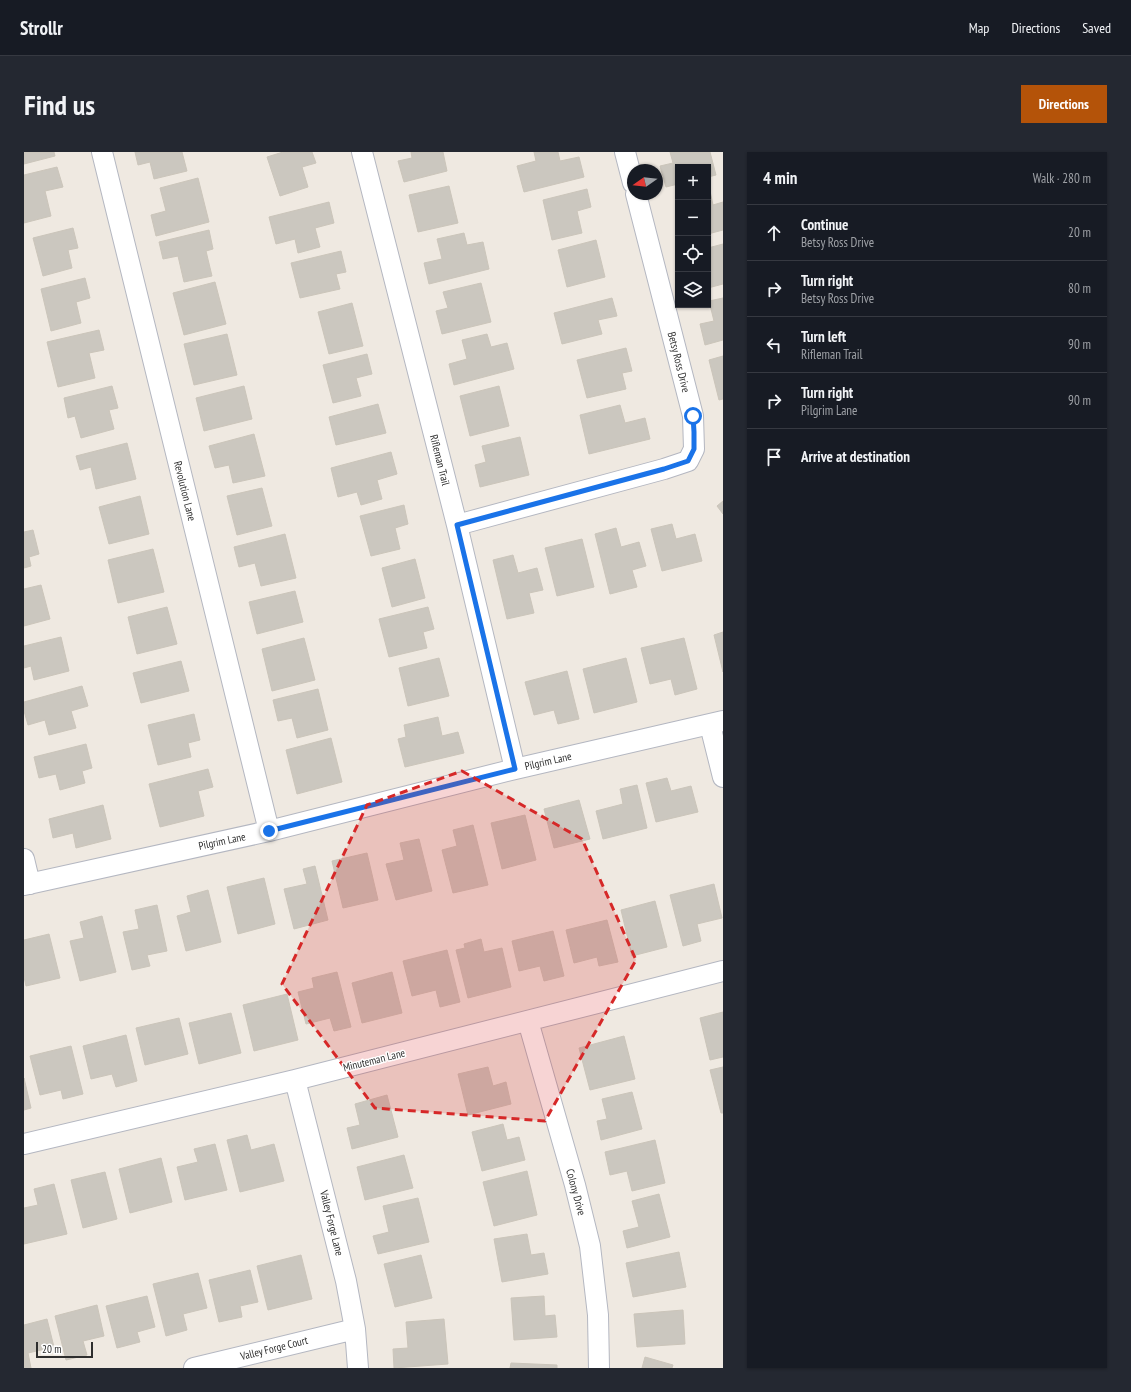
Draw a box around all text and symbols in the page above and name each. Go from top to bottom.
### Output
text: Strollr [20,16,63,40]
text: Map [969,19,989,37]
text: Directions [1011,19,1060,37]
text: Saved [1082,19,1111,37]
button: Directions [1021,85,1107,123]
text: Find us [24,86,95,123]
north arrow [627,164,663,200]
map controls [675,164,711,308]
button: + [675,164,711,200]
text: 4 min [763,167,797,189]
text: Walk · 280 m [1033,170,1091,187]
button: − [675,200,711,236]
text: Continue [801,215,848,234]
icon: ahead [763,222,785,244]
text: 20 m [1068,224,1091,241]
text: Betsy Ross Drive [801,234,874,251]
button: locate [675,236,711,272]
text: Turn right [801,271,853,290]
button: layers [675,272,711,308]
icon: right [763,278,785,300]
text: 80 m [1068,280,1091,297]
text: Betsy Ross Drive [801,290,874,307]
text: Turn left [801,327,846,346]
street label: Betsy Ross Drive [665,330,693,394]
icon: left [763,334,785,356]
text: 90 m [1068,336,1091,353]
text: Rifleman Trail [801,346,863,363]
text: Turn right [801,383,853,402]
icon: right [763,390,785,412]
text: 90 m [1068,392,1091,409]
text: Pilgrim Lane [801,402,857,419]
route start [684,407,702,425]
street label: Rifleman Trail [427,433,453,487]
icon: arrive [763,446,785,468]
text: Arrive at destination [801,447,910,466]
street label: Revolution Lane [171,460,199,523]
street label: Pilgrim Lane [523,749,573,773]
route end [260,822,278,840]
street label: Pilgrim Lane [197,829,247,853]
street label: Minuteman Lane [342,1045,407,1074]
street label: Colony Drive [563,1167,589,1217]
street label: Valley Forge Lane [317,1188,347,1258]
street label: Valley Forge Court [238,1333,309,1363]
scale bar [36,1340,93,1359]
text: 20 m [42,1342,61,1356]

